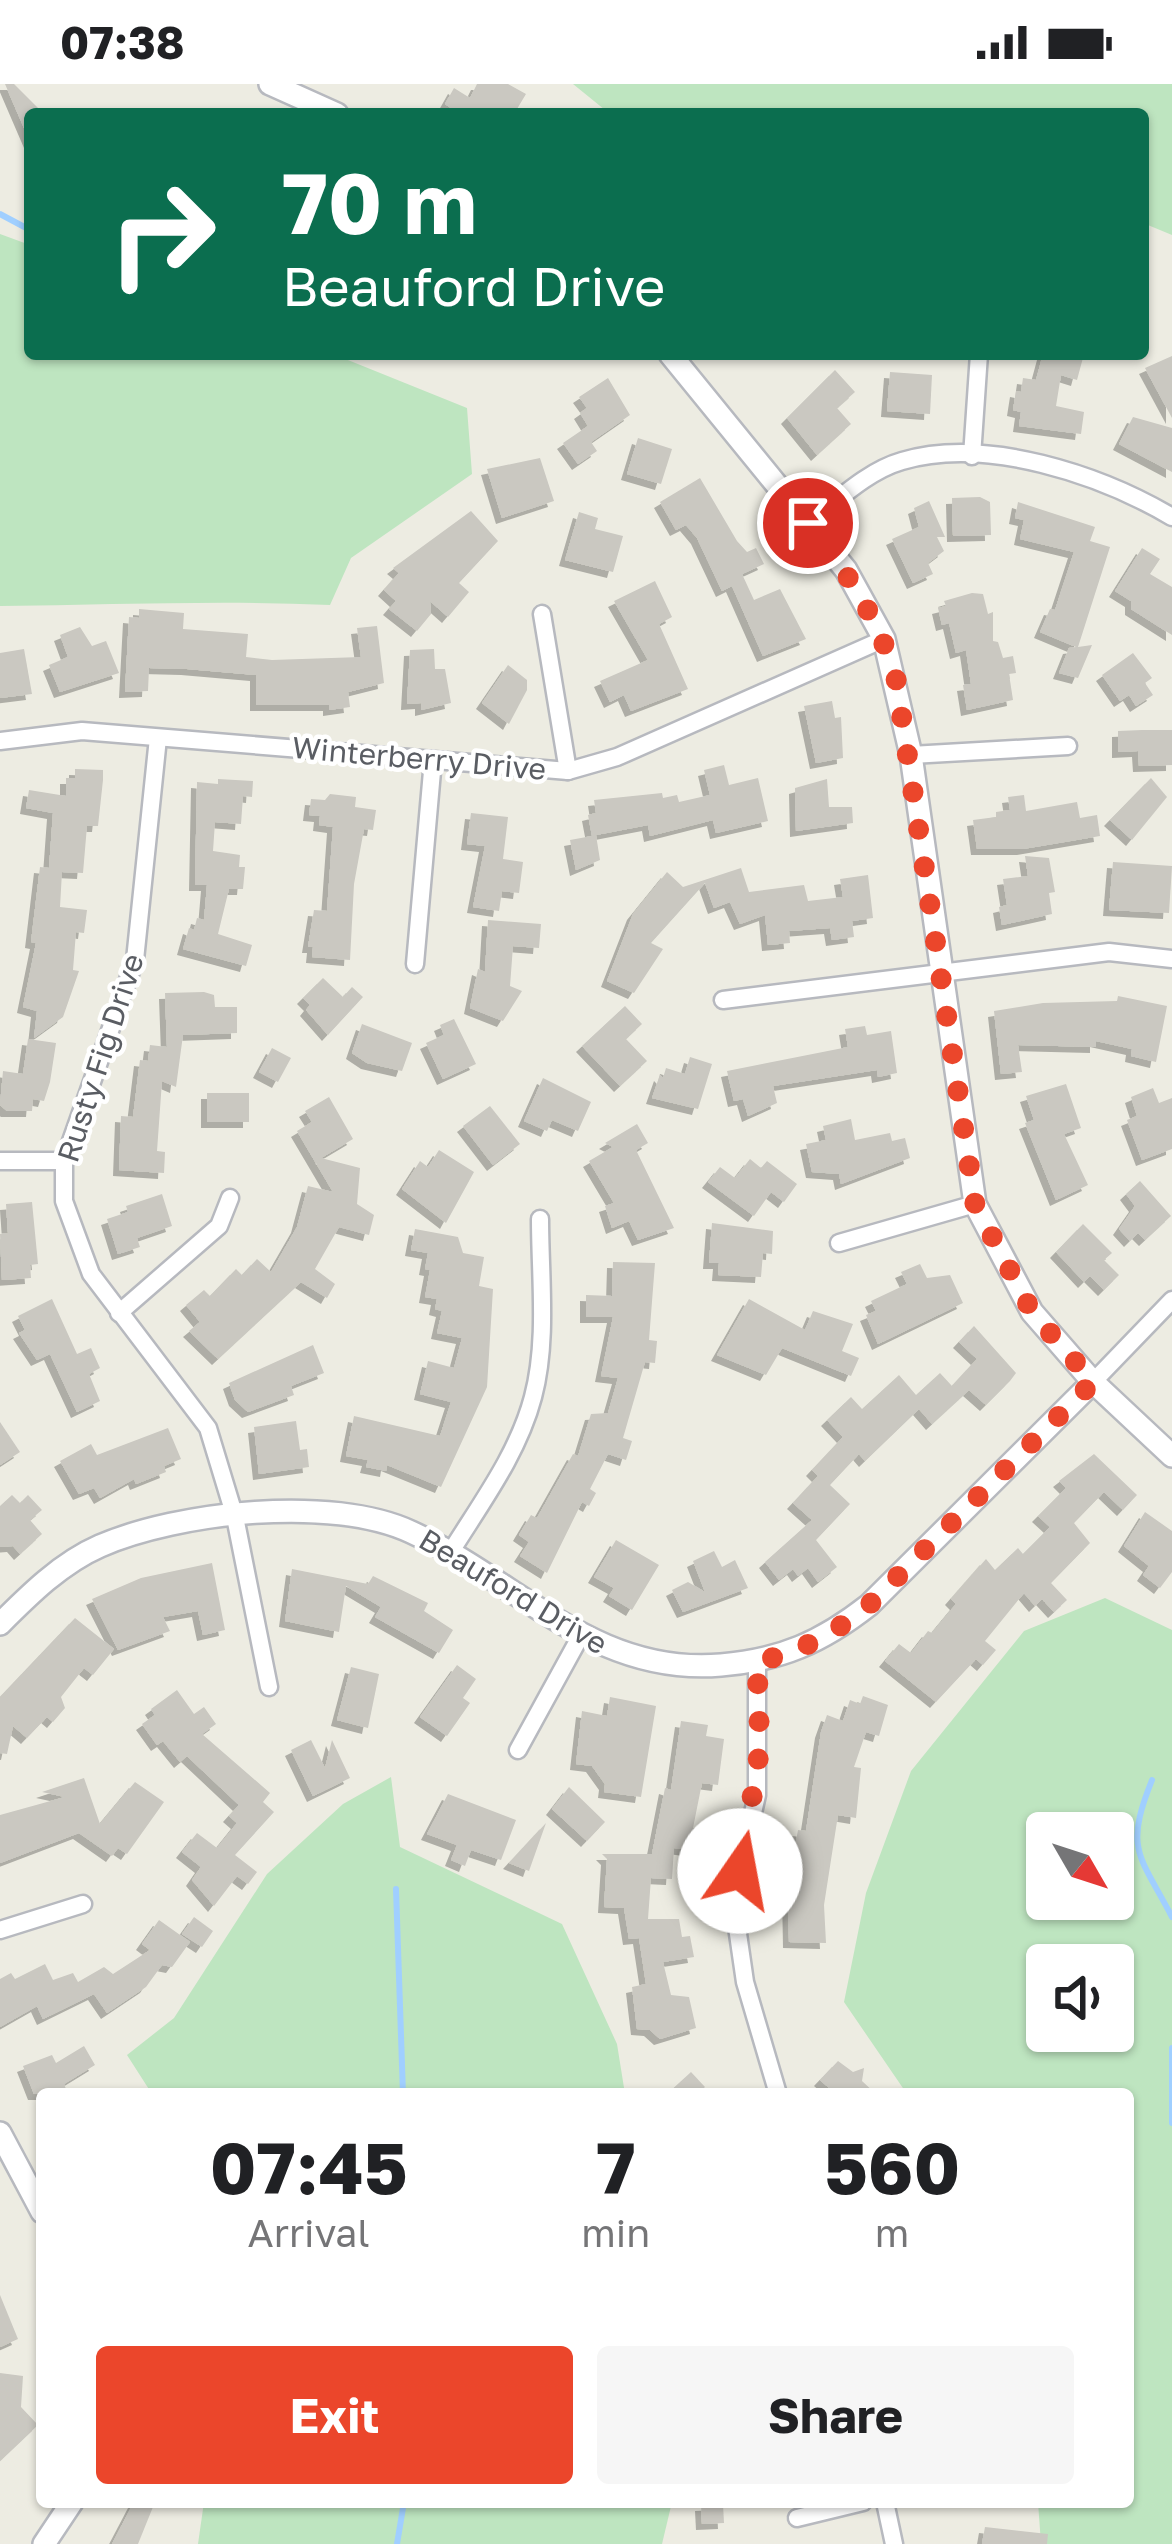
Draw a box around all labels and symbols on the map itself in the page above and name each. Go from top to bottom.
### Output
pin [757,472,859,574]
street label: Winterberry Drive [291,729,548,787]
street label: Rusty Fig Drive [49,949,151,1166]
street label: Beauford Drive [413,1521,614,1661]
position arrow [677,1808,803,1934]
north arrow [1026,1812,1134,1920]

